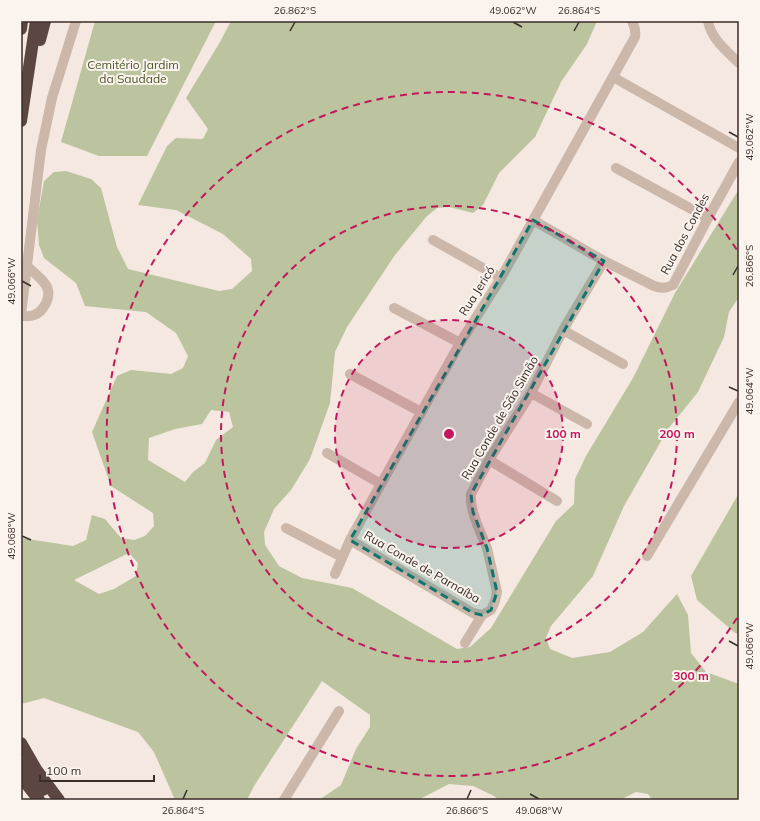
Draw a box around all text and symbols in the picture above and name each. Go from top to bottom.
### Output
text: 26.862°S [274,4,316,17]
text: 49.062°W [489,4,537,17]
text: 26.864°S [558,4,600,17]
park label: Cemitério Jardim da Saudade [87,57,179,86]
text: 49.062°W [743,113,756,161]
street label: Rua dos Condes [657,190,712,277]
text: 26.866°S [743,245,756,287]
text: 49.066°W [5,257,18,305]
street label: Rua Jericó [455,263,498,318]
street label: Rua Conde de São Simão [458,353,541,482]
text: 49.064°W [743,367,756,415]
text: 100 m [545,426,581,441]
text: 200 m [659,426,695,441]
centre of rings [442,427,456,441]
text: 49.068°W [5,512,18,560]
street label: Rua Conde de Parnaíba [361,527,483,606]
text: 49.066°W [743,622,756,670]
text: 300 m [673,668,709,683]
scale bar [40,757,154,783]
text: 100 m [46,763,81,778]
text: 26.864°S [162,804,204,817]
text: 26.866°S [446,804,488,817]
text: 49.068°W [515,804,563,817]

